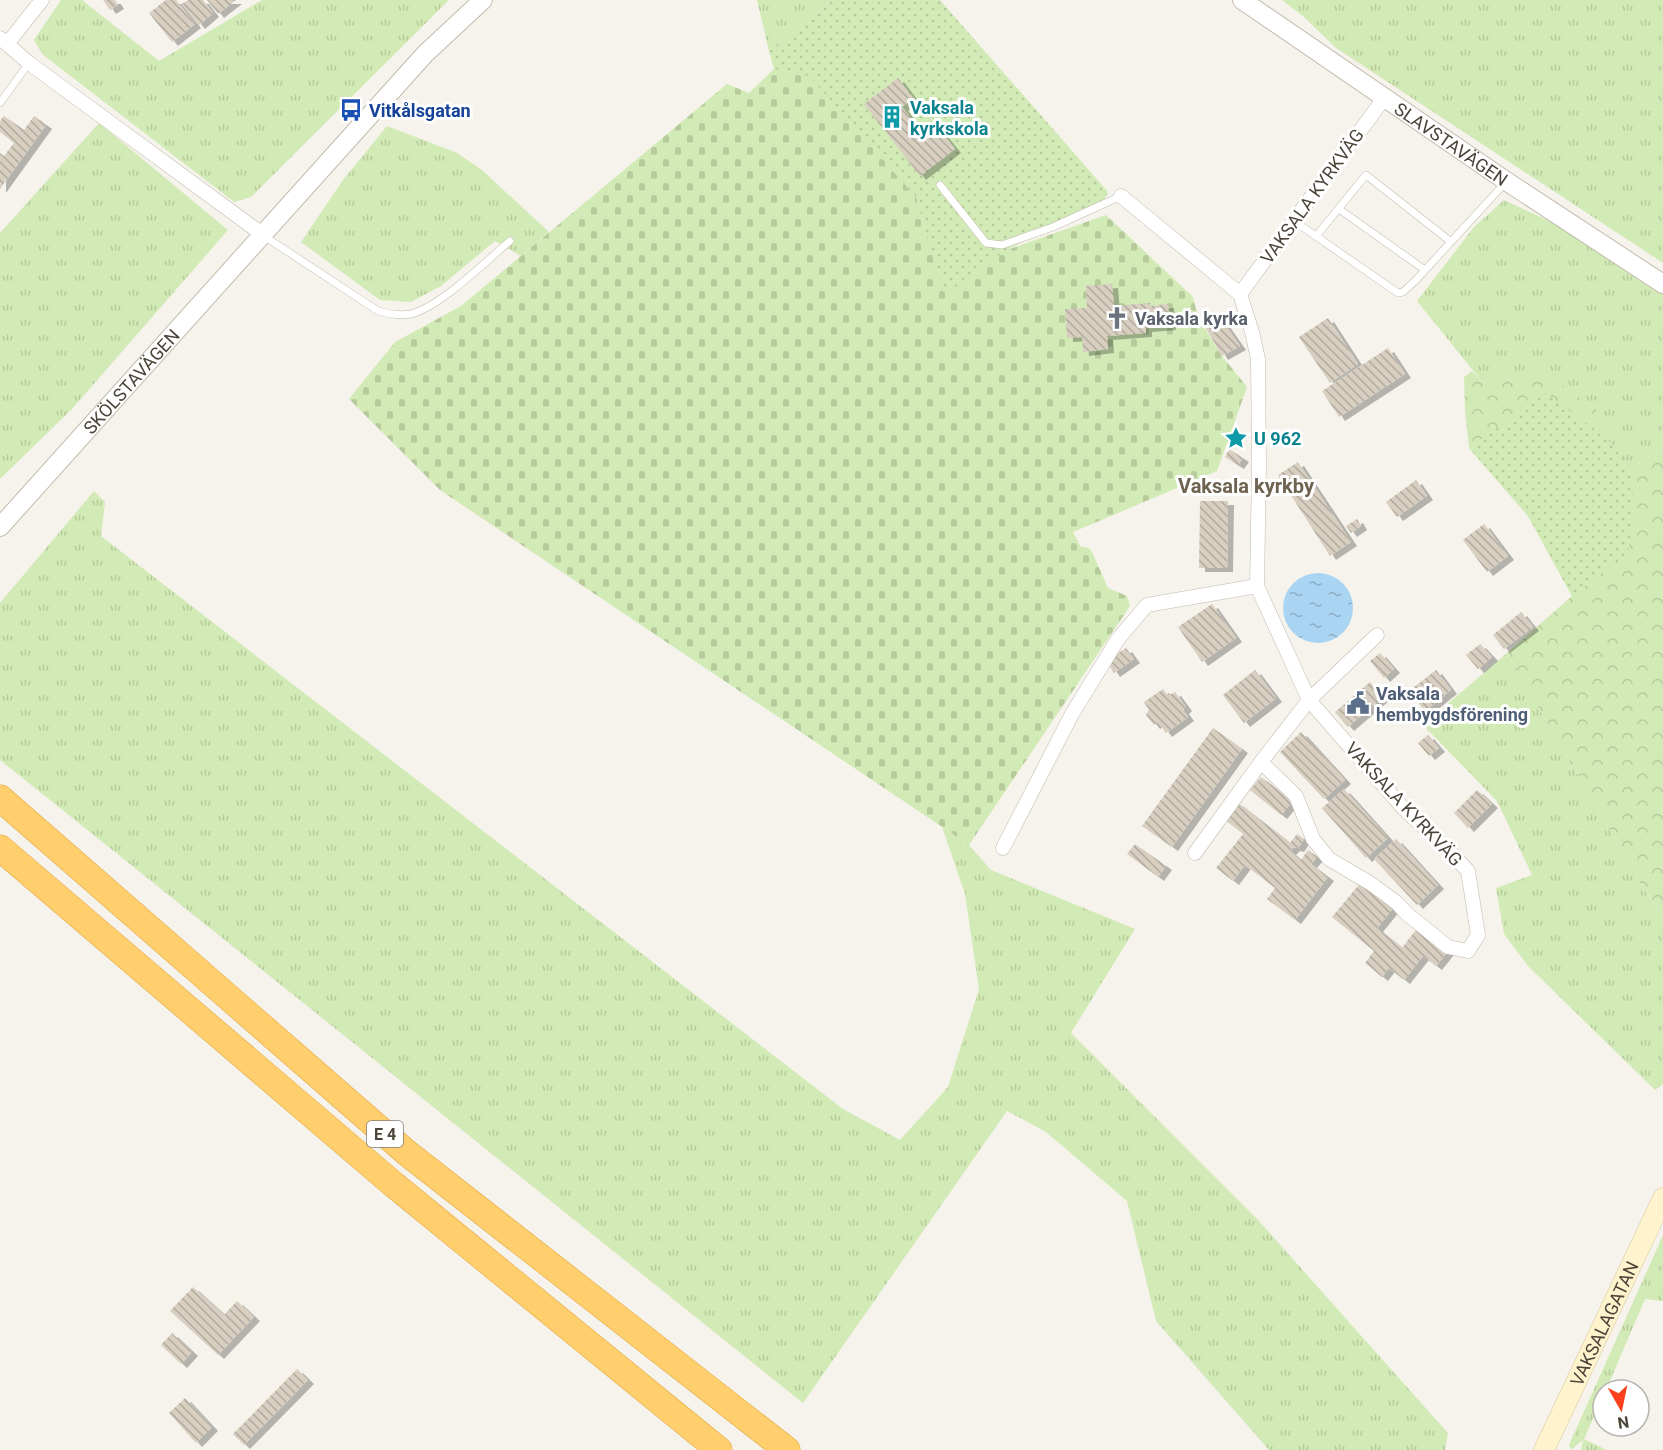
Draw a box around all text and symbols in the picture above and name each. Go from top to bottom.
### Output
bus stop icon: Vitkålsgatan [338,97,364,123]
place label: Vaksala kyrkskola [910,97,989,139]
street label: SLAVSTAVÄGEN [1391,97,1512,190]
place label: Vitkålsgatan [369,100,471,121]
building icon: Vaksala kyrkskola [879,104,905,130]
street label: VAKSALA KYRKVÄG [1256,124,1368,268]
church icon: Vaksala kyrka [1104,305,1130,331]
place label: Vaksala kyrka [1135,308,1248,329]
street label: SKÖLSTAVÄGEN [79,325,183,438]
place icon: U 962 [1223,425,1249,451]
place label: U 962 [1254,428,1301,449]
district label: Vaksala kyrkby [1178,474,1315,498]
place label: Vaksala hembygdsförening [1376,683,1528,725]
public building icon: Vaksala hembygdsförening [1345,690,1371,716]
street label: VAKSALA KYRKVÄG [1341,738,1467,870]
road number: E 4 [367,1121,403,1147]
street label: VAKSALAGATAN [1565,1258,1642,1389]
north arrow [1591,1378,1651,1438]
text: N [1616,1412,1630,1433]

